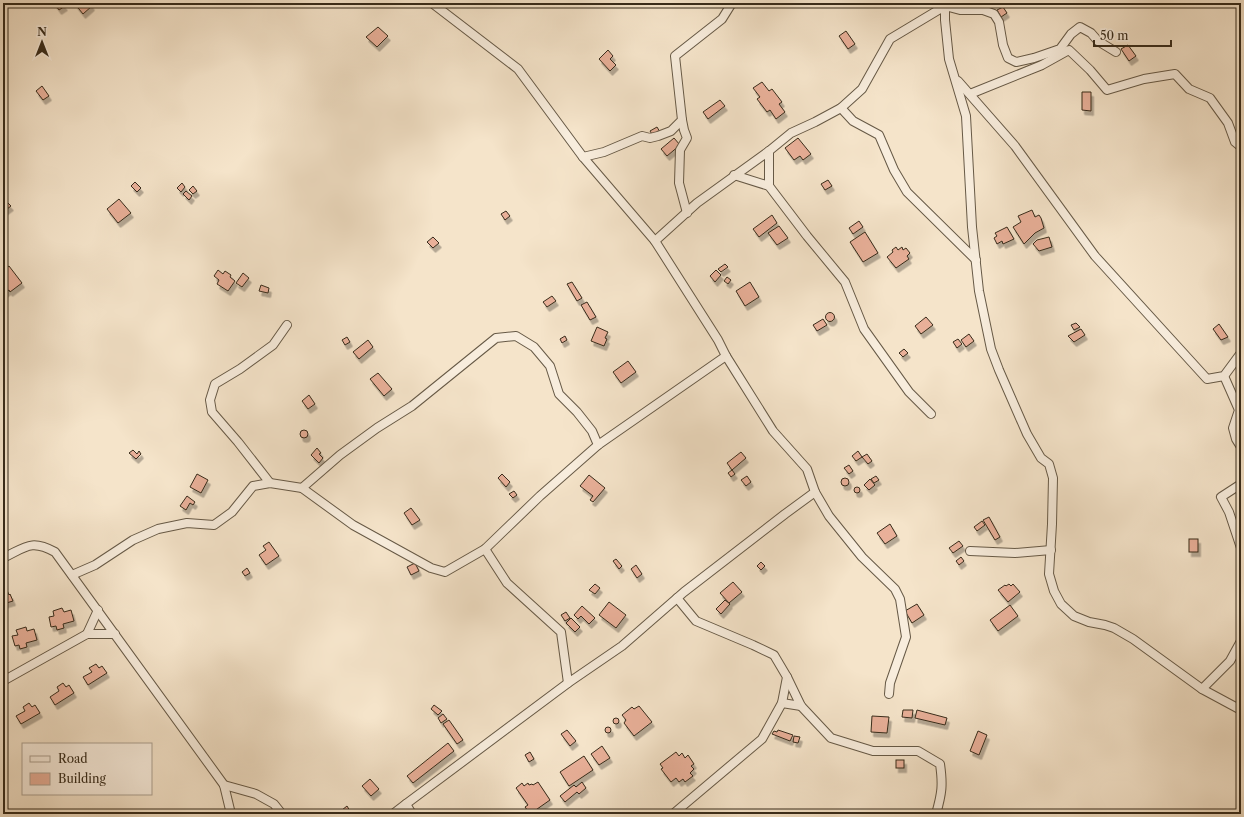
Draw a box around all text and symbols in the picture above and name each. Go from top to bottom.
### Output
north arrow [22,22,62,62]
scale bar [1094,22,1171,48]
text: N [37,25,47,39]
text: 50 m [1100,28,1129,43]
legend [22,743,152,795]
text: Road [58,751,88,766]
text: Building [58,771,106,786]

